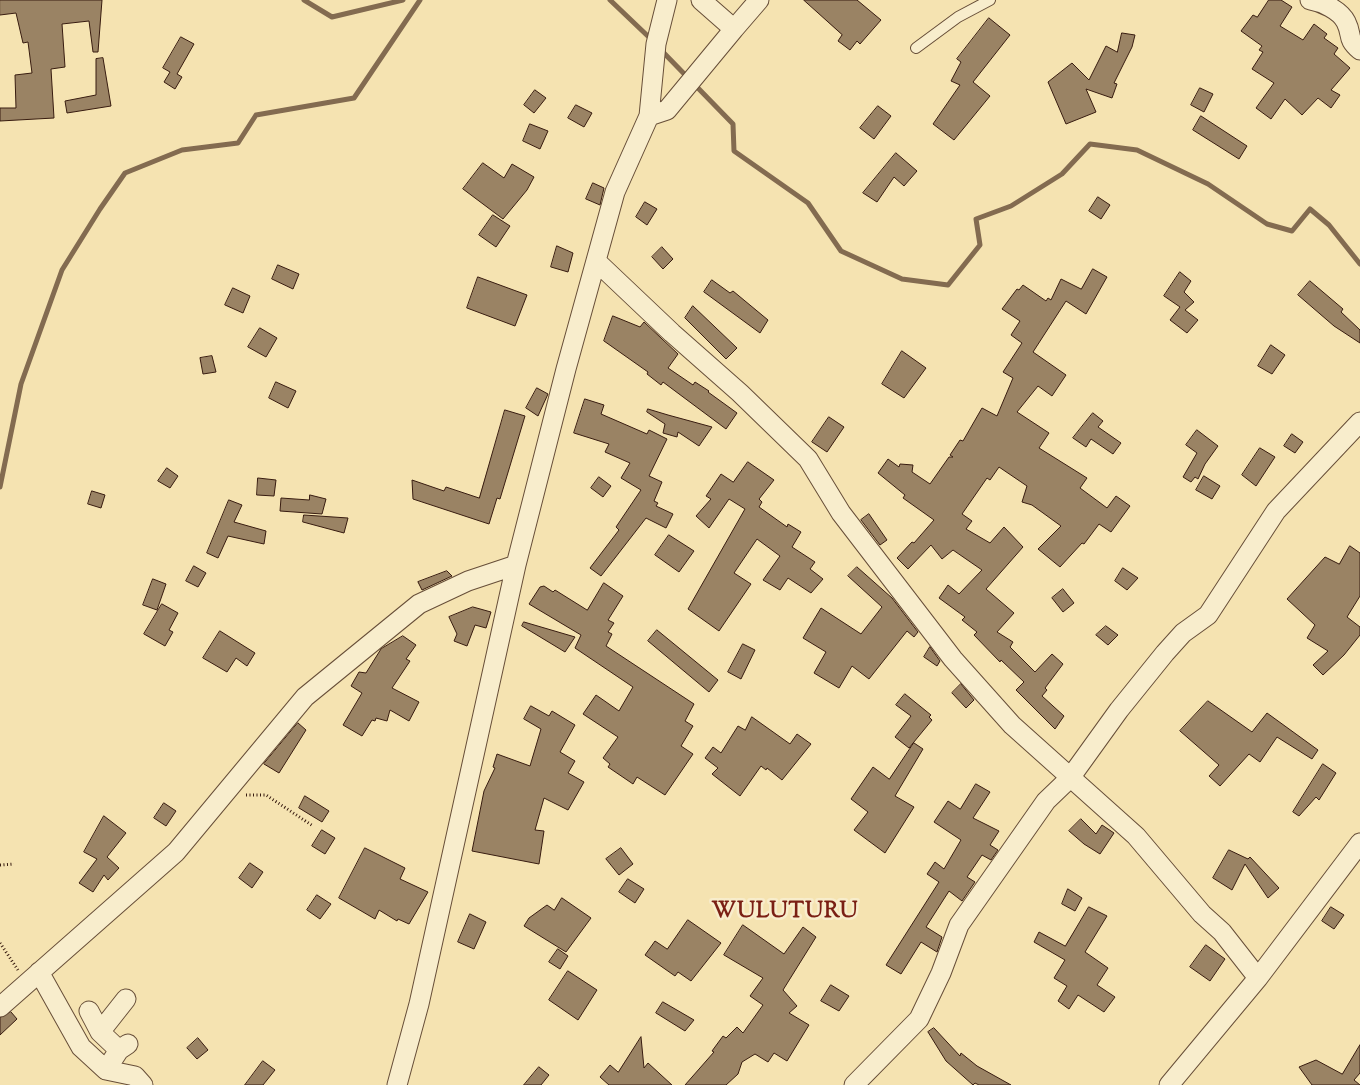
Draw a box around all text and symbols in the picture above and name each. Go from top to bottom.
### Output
district label: WULUTURU [711,900,859,926]

